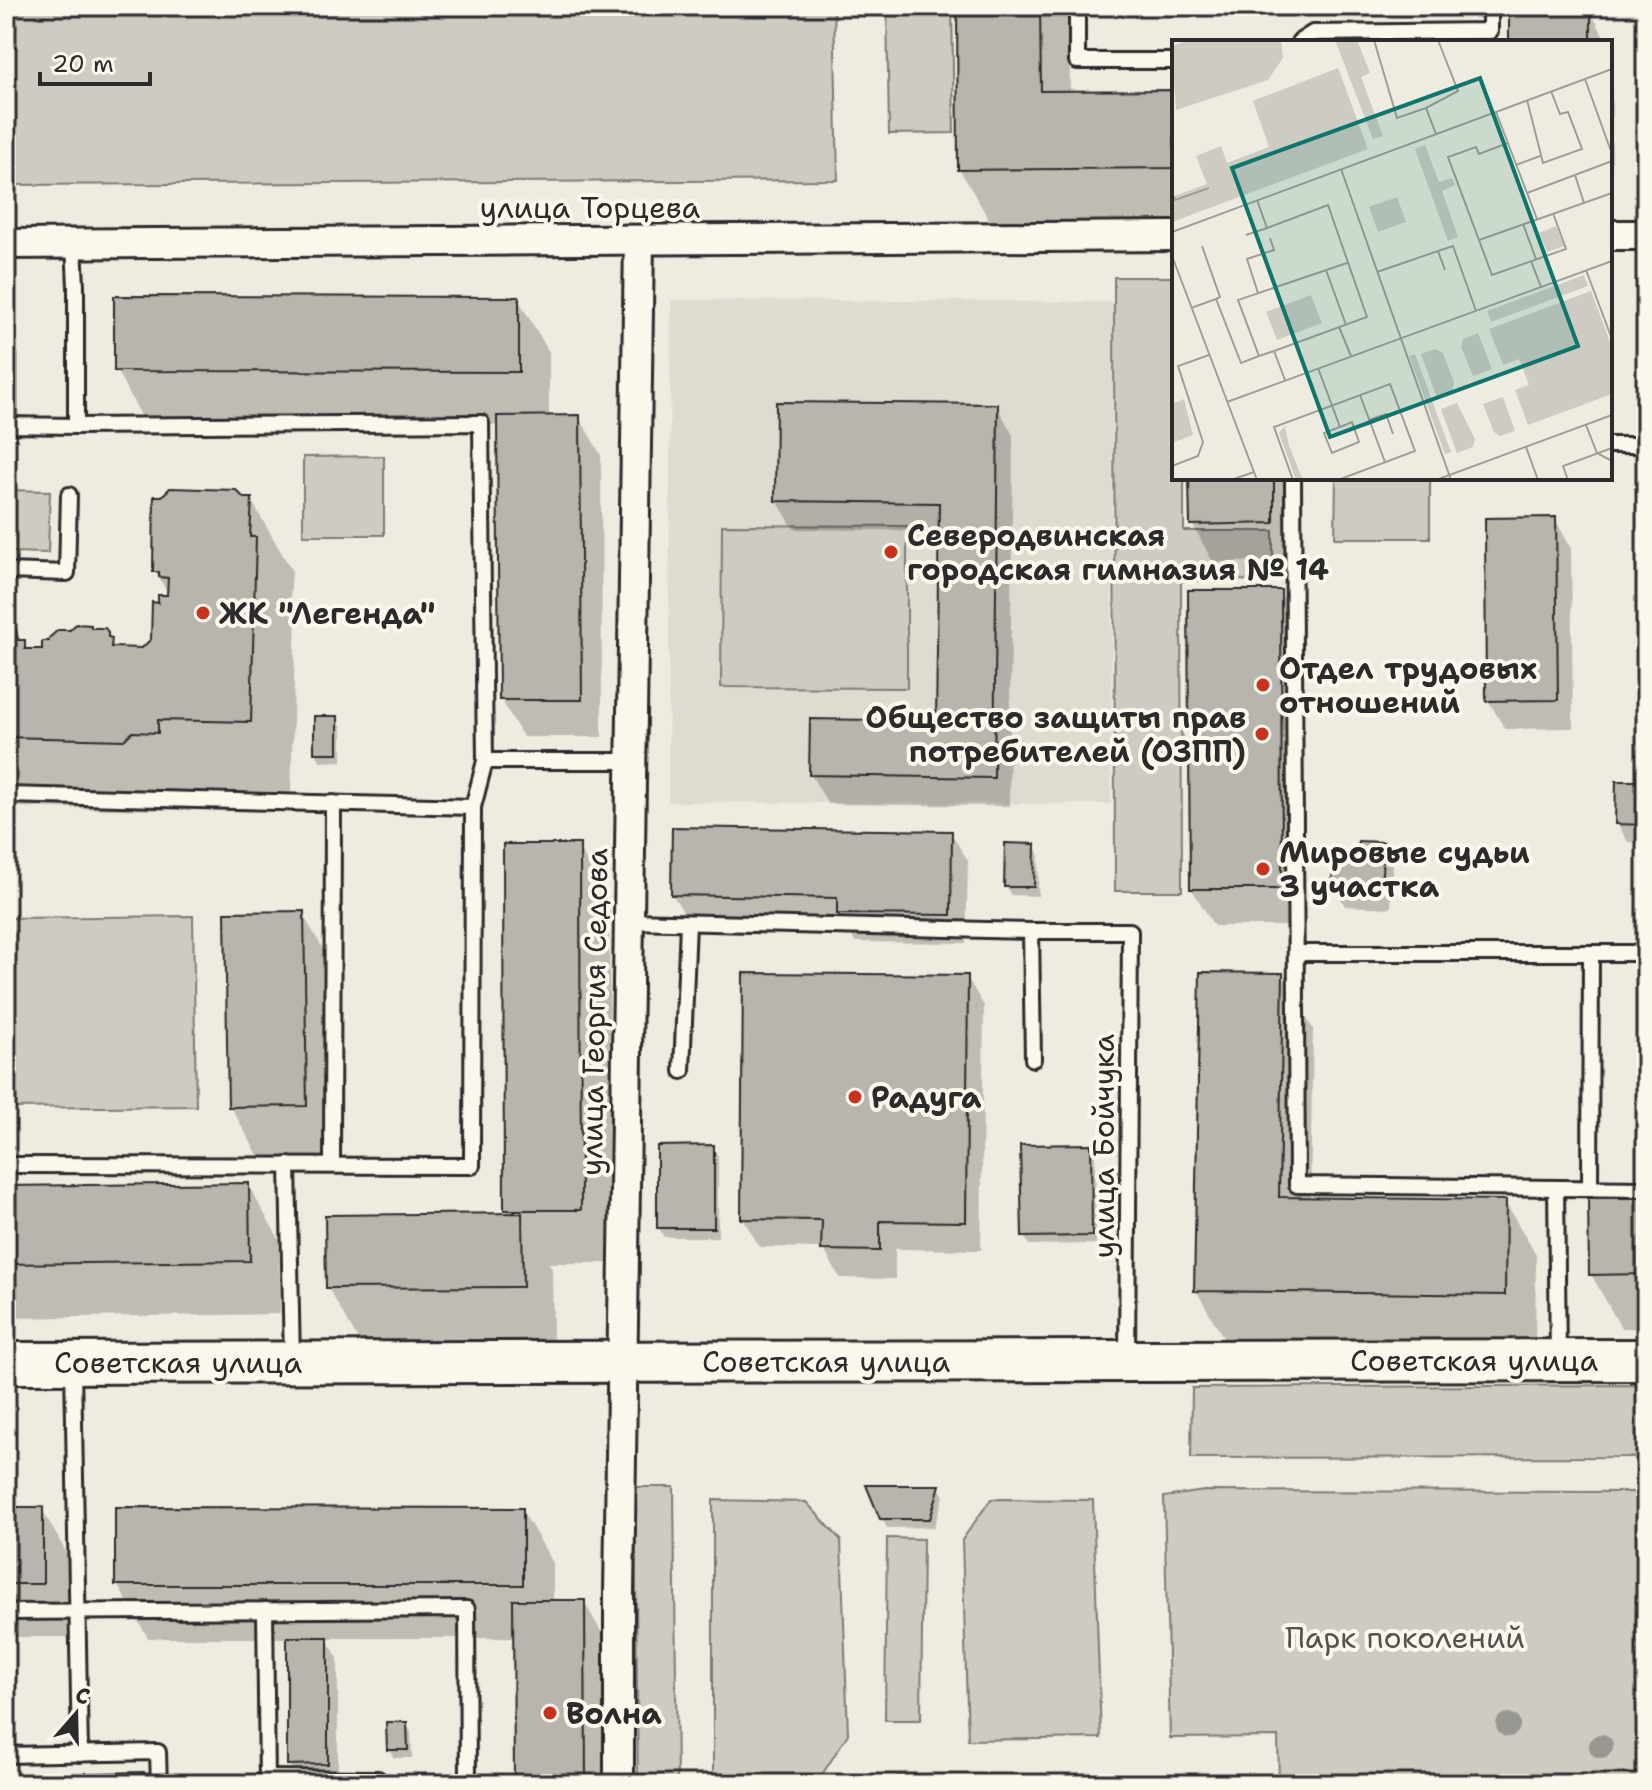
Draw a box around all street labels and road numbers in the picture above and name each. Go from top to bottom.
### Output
street label: улица Торцева [480,187,701,228]
street label: улица Георгия Седова [571,847,617,1176]
street label: улица Бойчука [1083,1033,1124,1258]
street label: Советская улица [1350,1340,1598,1381]
street label: Советская улица [702,1341,950,1382]
street label: Советская улица [54,1342,302,1383]

